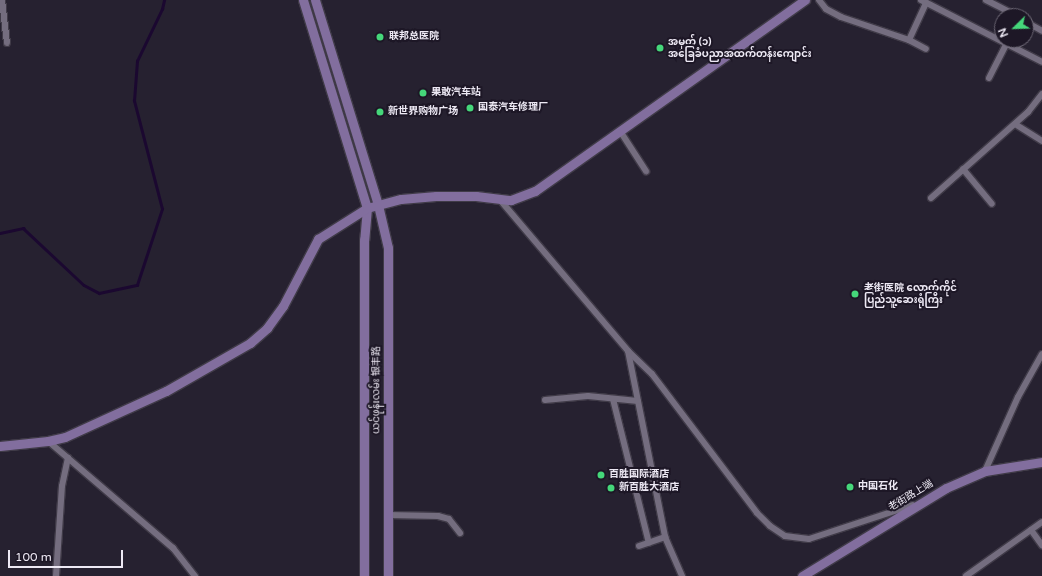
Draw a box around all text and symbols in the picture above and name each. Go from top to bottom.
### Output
north arrow [994,8,1034,48]
text: N [996,26,1011,39]
marker: 联邦总医院 [374,31,386,43]
place label: 联邦总医院 [389,31,439,43]
place label: အမှတ် (၁) အခြေခံပညာအထက်တန်းကျောင်း [668,36,812,60]
marker: အမှတ် (၁) အခြေခံပညာအထက်တန်းကျောင်း [655,43,665,53]
place label: 果敢汽车站 [431,87,481,99]
marker: 果敢汽车站 [418,88,428,98]
place label: 国泰汽车修理厂 [478,102,548,114]
marker: 国泰汽车修理厂 [465,103,475,113]
place label: 新世界购物广场 [388,106,458,118]
marker: 新世界购物广场 [375,107,385,117]
place label: 老街医院 လောက်ကိုင် ပြည်သူ့ဆေးရုံကြီး [864,282,957,306]
marker: 老街医院 လောက်ကိုင် ပြည်သူ့ဆေးရုံကြီး [849,288,861,300]
street label: ယင်ဖုန်းလမ်း 银丰路 [371,346,383,434]
place label: 百胜国际酒店 [609,469,669,481]
marker: 百胜国际酒店 [596,470,606,480]
street label: 老街路上端 [886,478,936,514]
place label: 中国石化 [858,481,898,493]
place label: 新百胜大酒店 [619,482,679,494]
marker: 中国石化 [845,482,855,492]
marker: 新百胜大酒店 [606,483,616,493]
scale bar [10,542,125,568]
text: 100 m [15,550,52,564]

